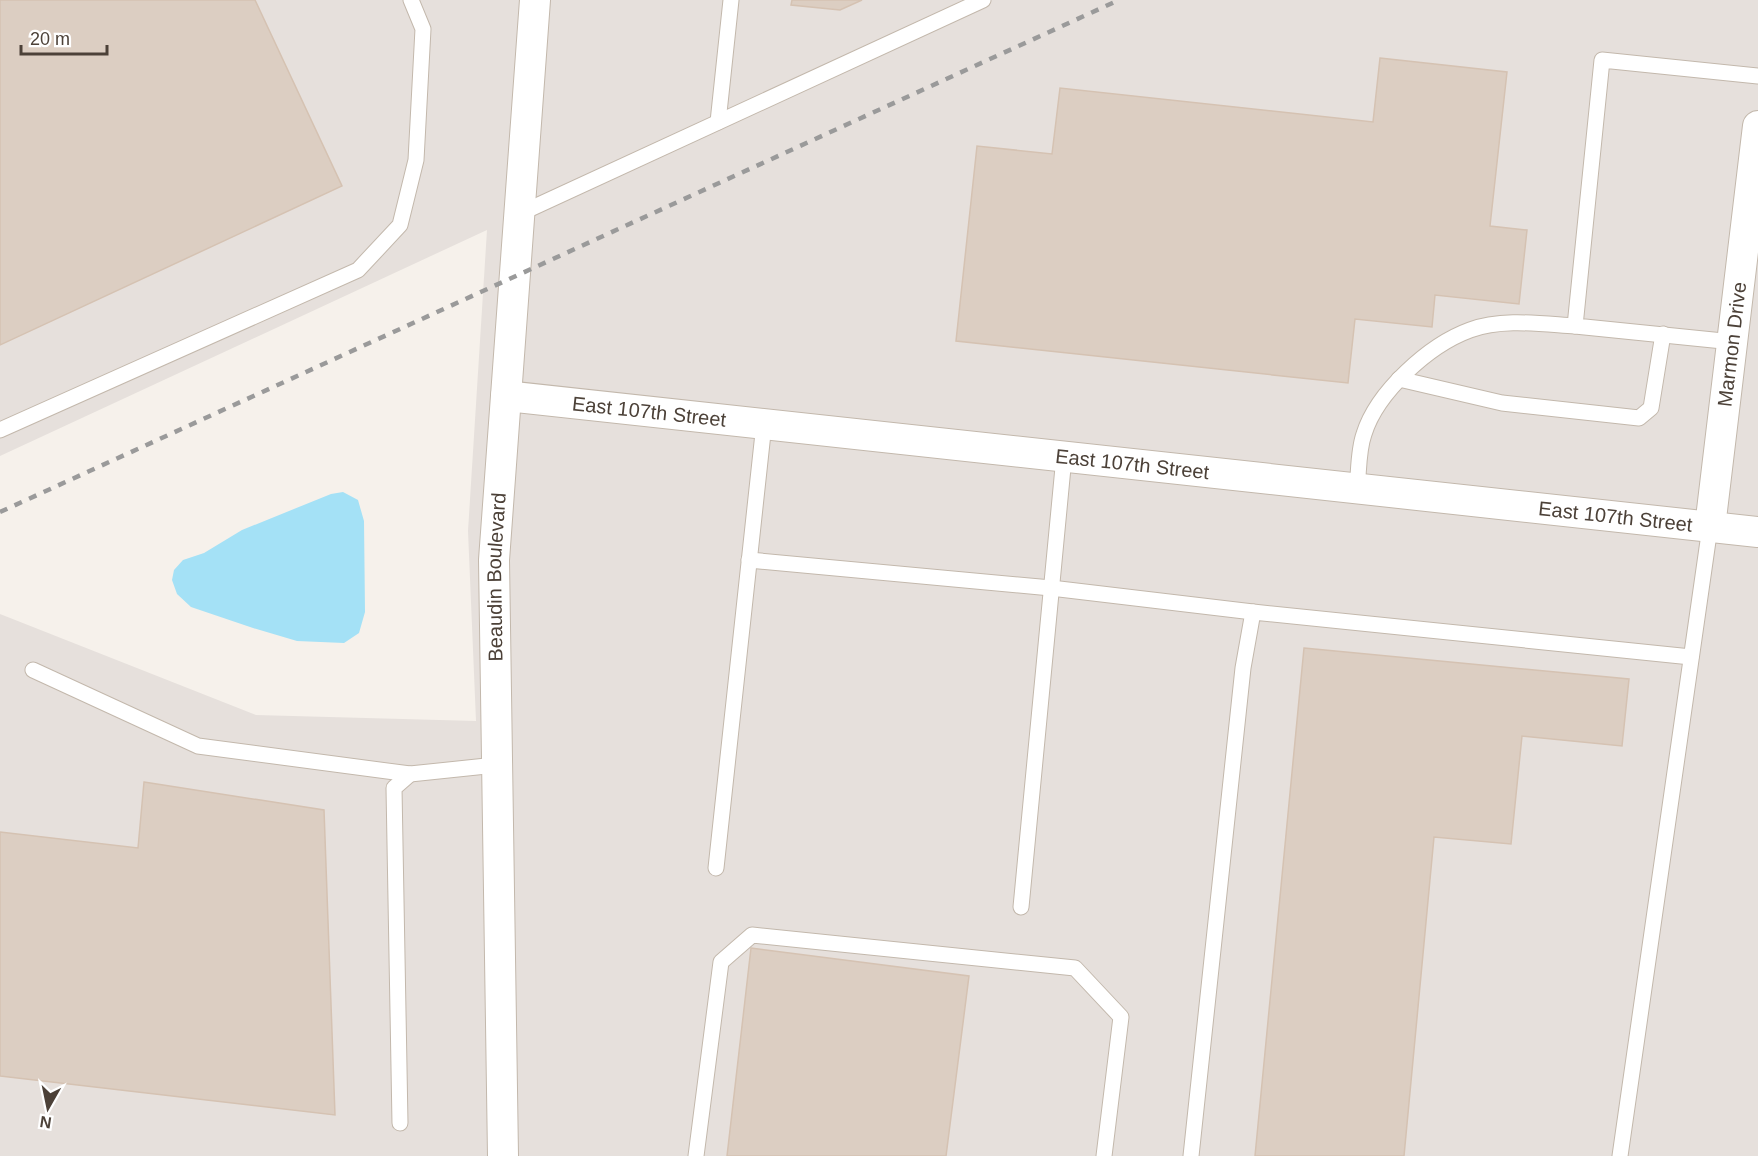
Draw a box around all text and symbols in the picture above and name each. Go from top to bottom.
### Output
scale bar [21,18,106,56]
text: 20 m [30,29,70,49]
street label: Marmon Drive [1713,281,1750,408]
street label: East 107th Street [571,392,728,431]
street label: East 107th Street [1054,445,1211,483]
street label: Beaudin Boulevard [483,492,510,662]
street label: East 107th Street [1537,497,1694,536]
north arrow [18,1078,78,1138]
text: N [39,1113,53,1132]

